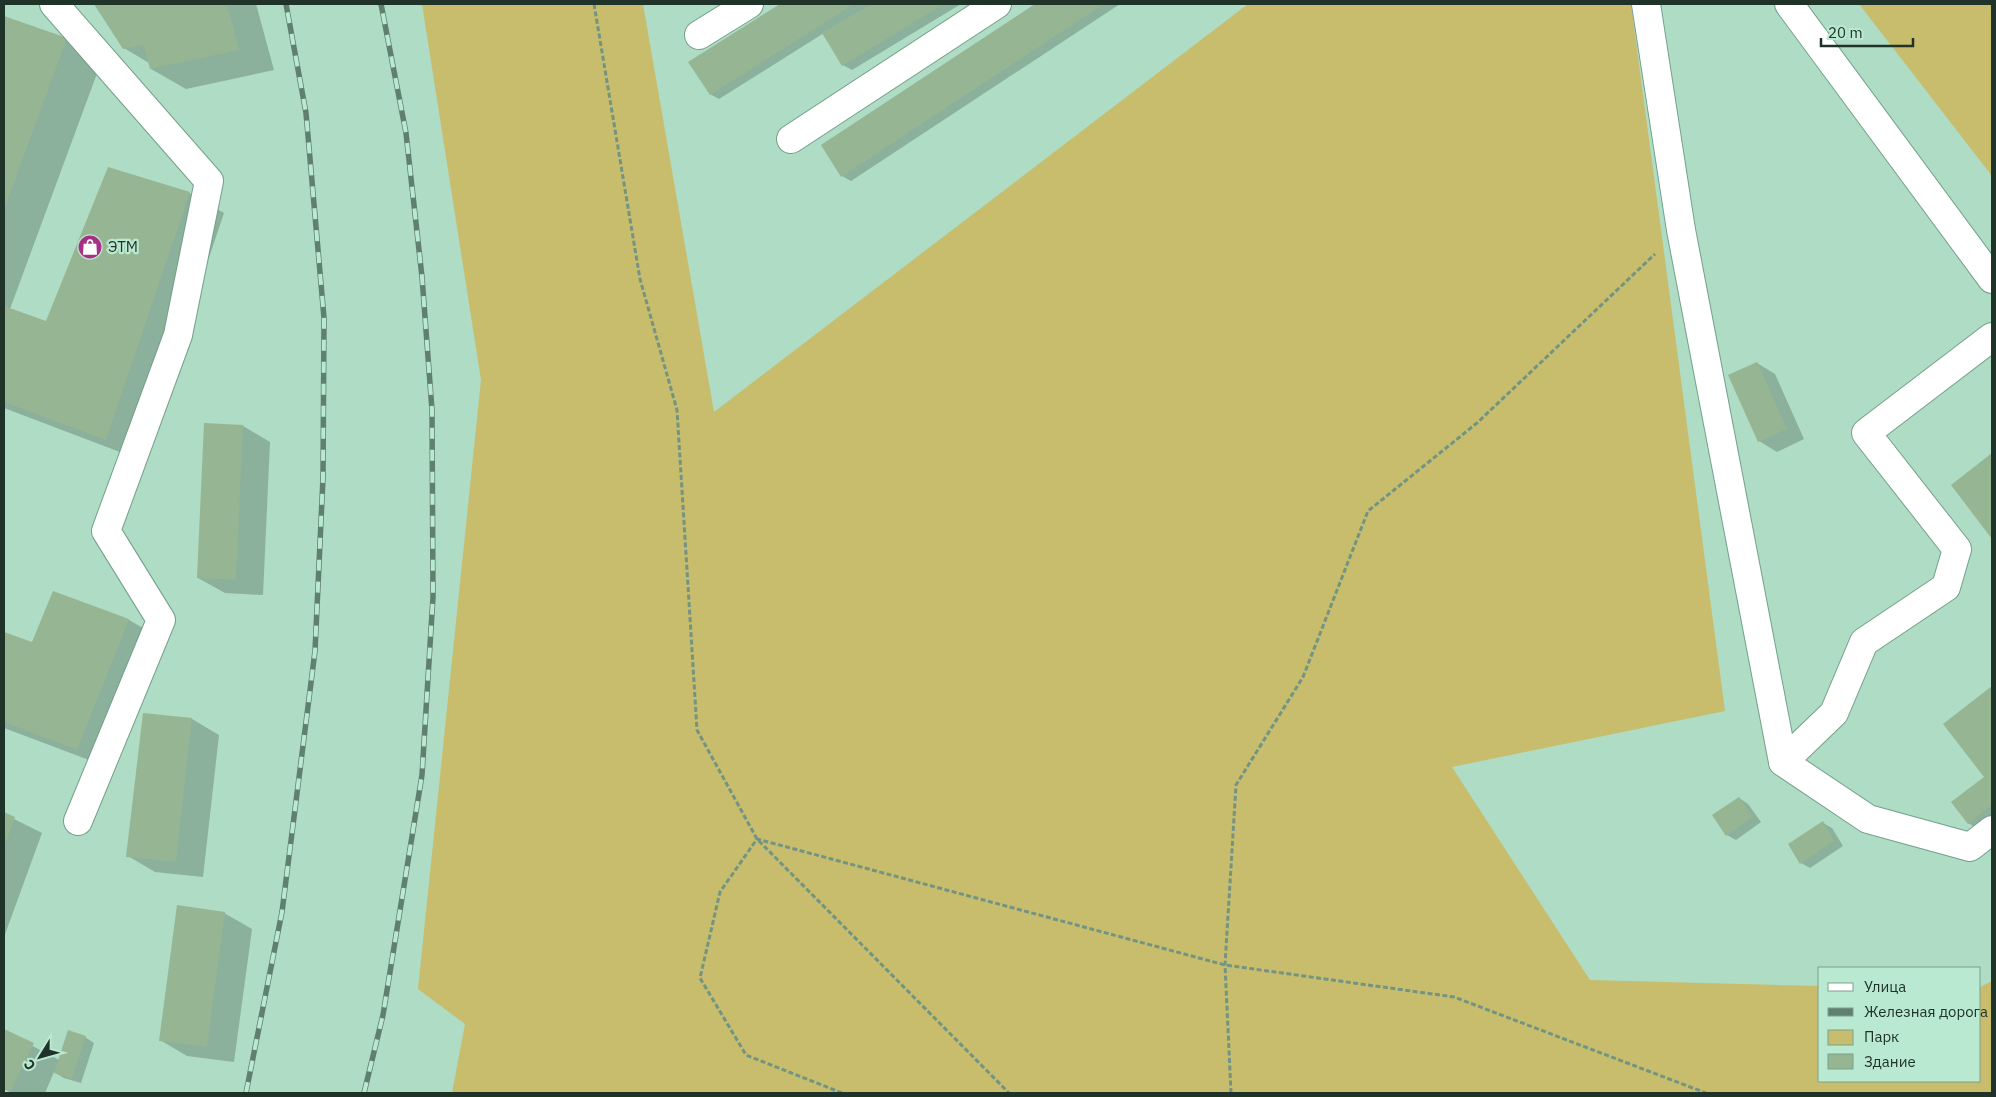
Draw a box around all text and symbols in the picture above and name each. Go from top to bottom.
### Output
scale bar [1821,15,1914,47]
text: 20 m [1828,23,1863,42]
shop icon: ЭТМ [77,234,103,260]
place label: ЭТМ [108,237,138,256]
legend [1818,967,1981,1082]
text: Улица [1864,977,1906,996]
text: Железная дорога [1864,1002,1988,1021]
text: Парк [1864,1027,1899,1046]
north arrow [15,1032,65,1082]
text: Здание [1864,1052,1916,1071]
text: С [20,1056,40,1074]

